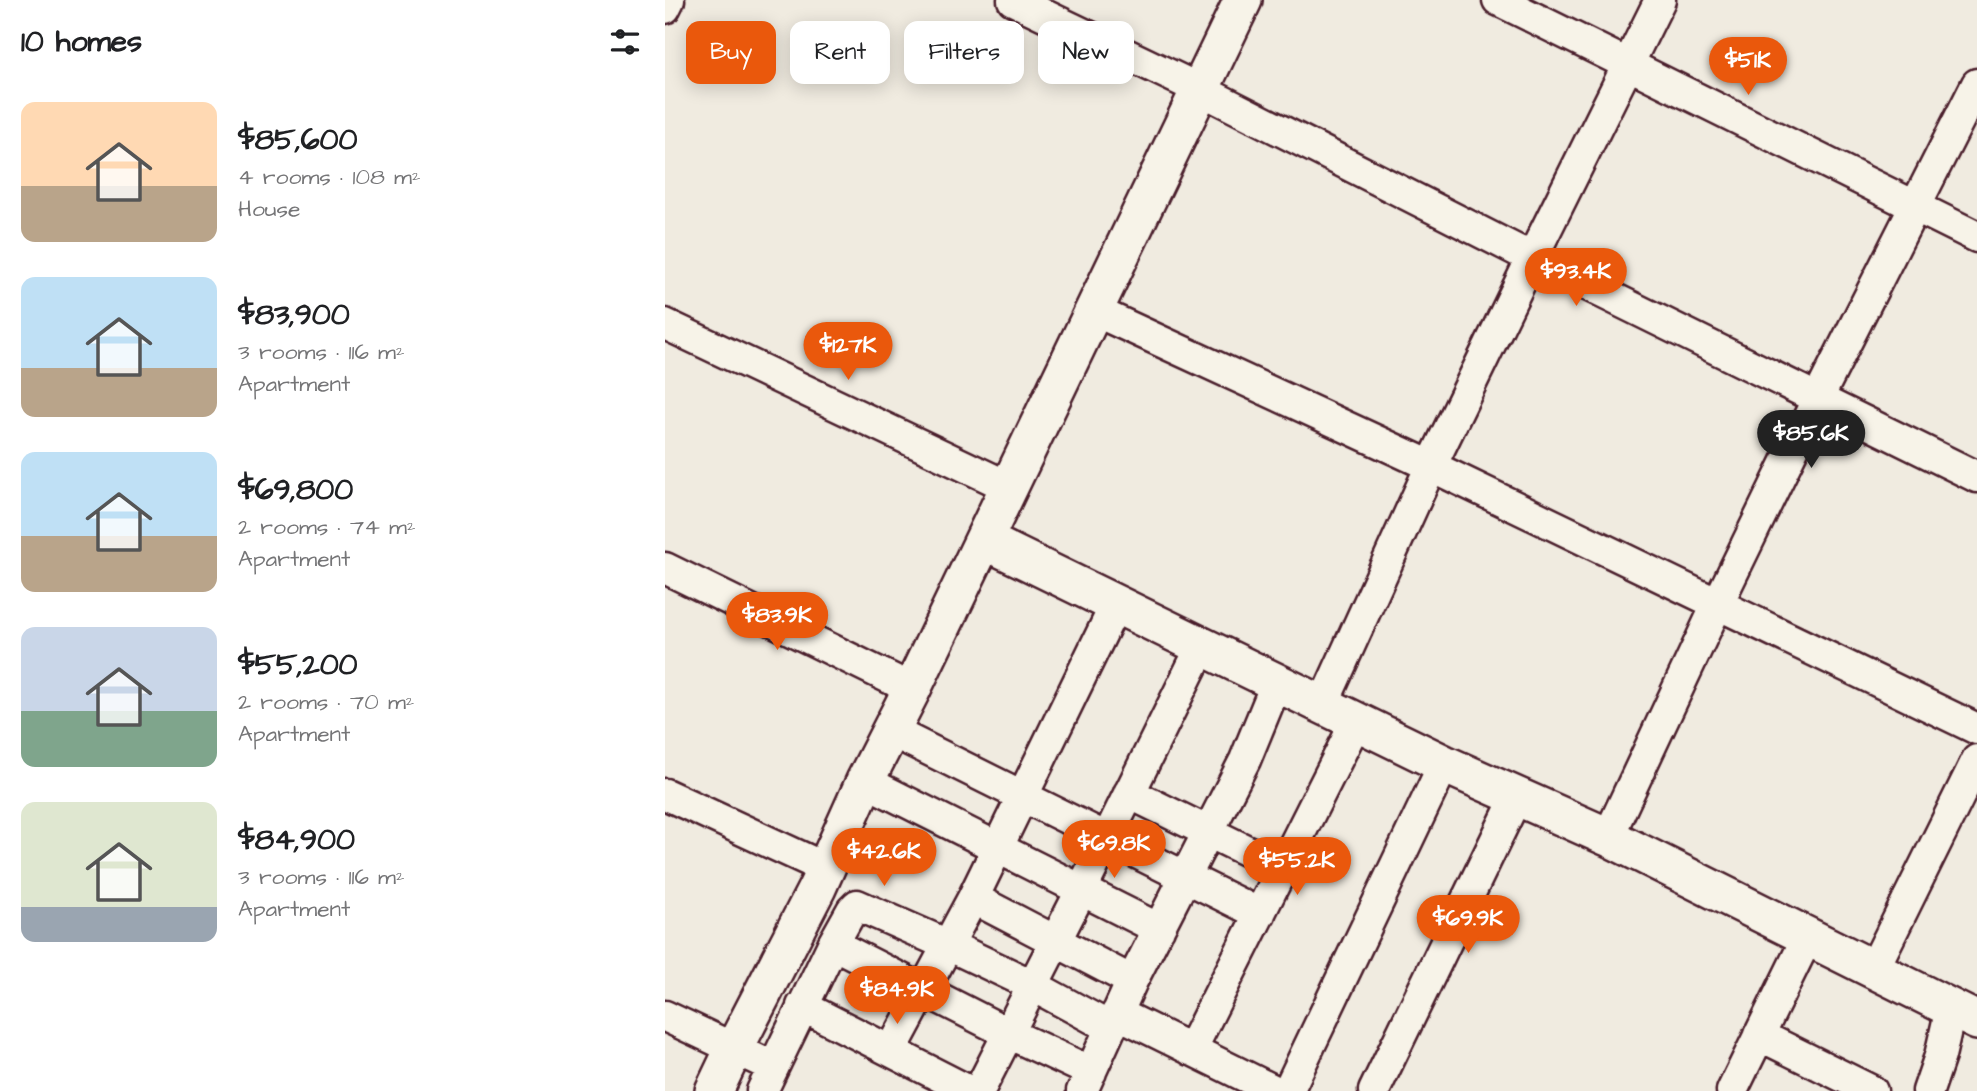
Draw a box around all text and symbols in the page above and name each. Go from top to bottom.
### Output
text: 10 homes [21,21,142,63]
chip: Buy [686,21,776,84]
chip: Rent [790,21,890,84]
chip: Filters [904,21,1024,84]
chip: New [1038,21,1134,84]
icon: filters [606,23,644,61]
pin: $51K [1707,38,1789,97]
text: $51K [1725,44,1771,76]
text: $85,600 [238,119,357,161]
icon: home [77,130,161,214]
text: 4 rooms · 108 m² [238,161,421,193]
text: House [238,193,301,225]
pin: $93.4K [1519,248,1633,308]
text: $93.4K [1541,255,1611,287]
text: $83,900 [238,294,350,336]
icon: home [77,305,161,389]
pin: $127K [799,322,897,382]
text: $127K [820,329,876,361]
text: 3 rooms · 116 m² [238,336,405,368]
text: Apartment [238,368,350,400]
pin: $85.6K [1754,410,1868,470]
text: $85.6K [1773,417,1849,449]
text: $69,800 [238,469,353,511]
icon: home [77,480,161,564]
text: 2 rooms · 74 m² [238,511,416,543]
text: Apartment [238,543,350,575]
pin: $83.9K [720,592,834,652]
text: $83.9K [742,599,812,631]
text: $55,200 [238,644,358,686]
icon: home [77,655,161,739]
text: 2 rooms · 70 m² [238,686,414,718]
text: Apartment [238,718,350,750]
text: $84,900 [238,819,355,861]
pin: $69.8K [1057,820,1171,880]
text: $69.8K [1078,827,1150,859]
pin: $42.6K [827,828,941,888]
icon: home [77,830,161,914]
text: $42.6K [847,835,921,867]
pin: $55.2K [1240,838,1354,897]
text: $55.2K [1259,844,1335,876]
text: 3 rooms · 116 m² [238,861,405,893]
text: Apartment [238,893,350,925]
pin: $69.9K [1411,895,1525,955]
text: $69.9K [1433,902,1503,934]
pin: $84.9K [840,967,954,1026]
text: $84.9K [860,973,934,1005]

